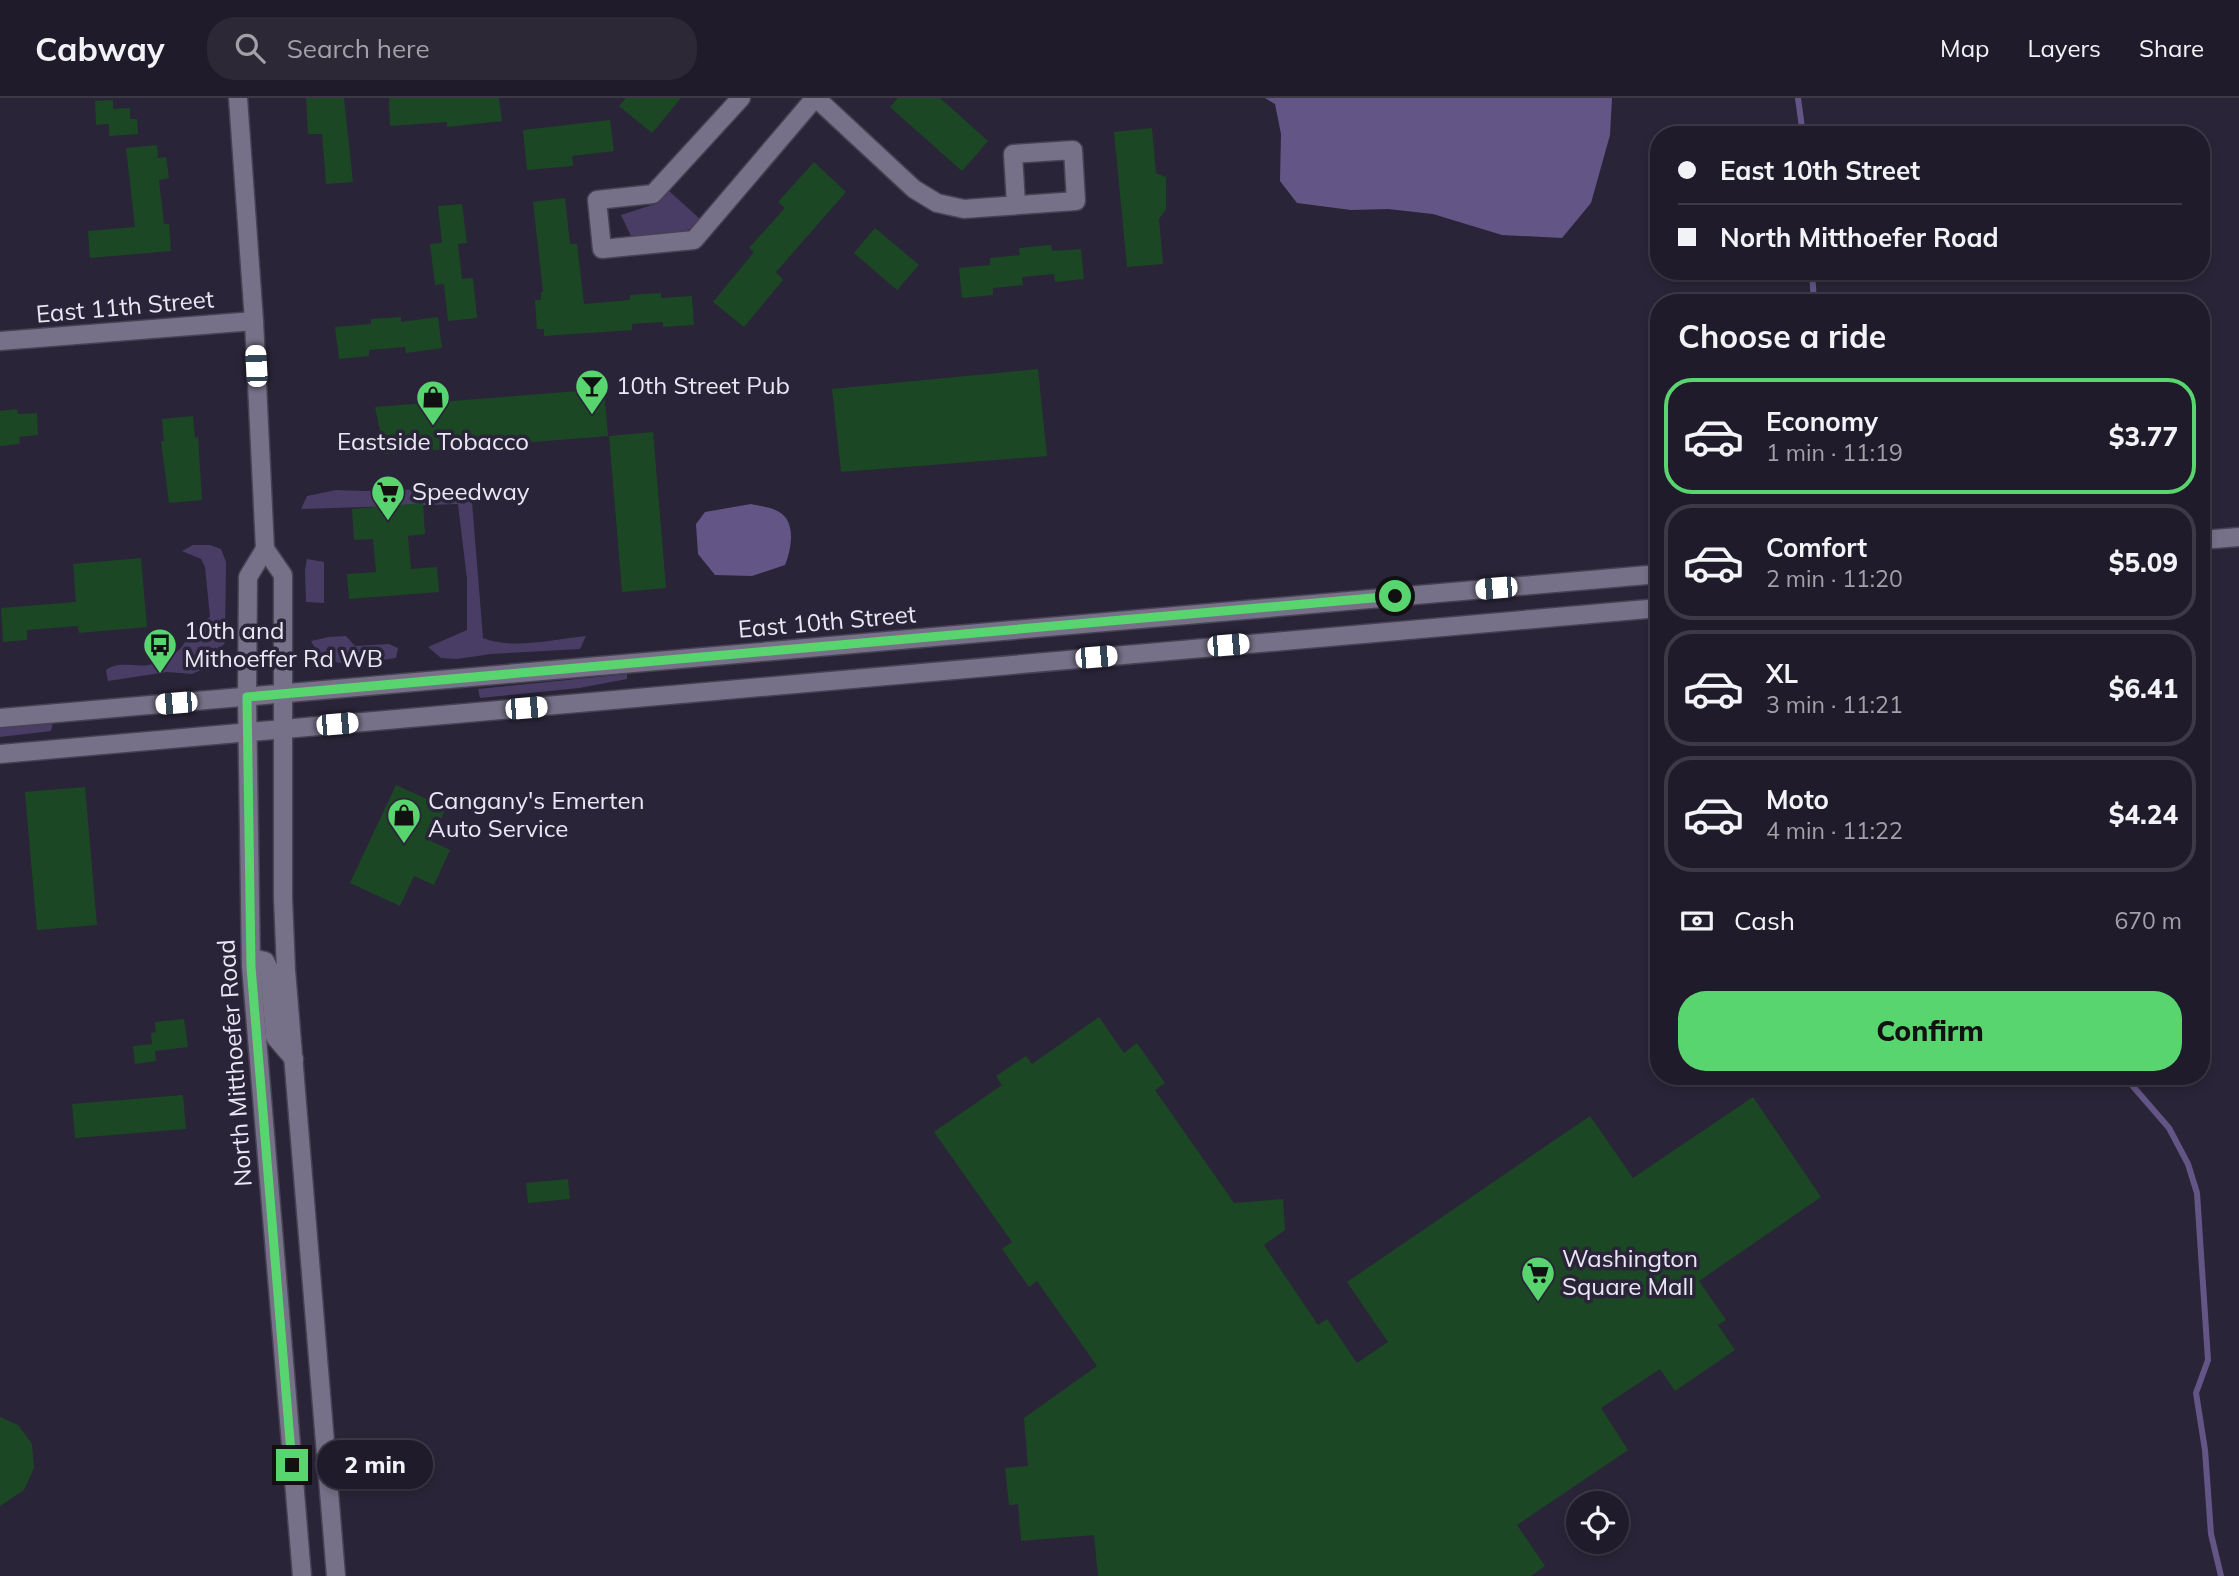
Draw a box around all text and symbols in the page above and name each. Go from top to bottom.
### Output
search box [207,17,697,80]
text: Cabway [35,28,165,69]
icon: search [231,29,269,67]
text: Search here [287,32,430,65]
text: Map [1940,33,1989,63]
text: Layers [2027,33,2101,63]
text: Share [2139,33,2204,63]
text: East 10th Street [1720,154,1920,187]
text: North Mitthoefer Road [1720,221,1999,254]
street label: East 11th Street [35,283,215,329]
text: Choose a ride [1678,316,1886,356]
car [245,344,268,388]
bar icon: 10th Street Pub [573,367,611,416]
place label: 10th Street Pub [616,370,790,400]
shop icon: Eastside Tobacco [414,378,452,427]
icon: car [1682,405,1745,468]
text: Economy [1766,405,1878,438]
text: $3.77 [2109,420,2178,453]
place label: Eastside Tobacco [337,426,529,456]
text: 1 min · 11:19 [1766,438,1903,467]
supermarket icon: Speedway [369,473,407,522]
place label: Speedway [412,476,530,506]
icon: car [1682,531,1745,594]
text: Comfort [1766,531,1867,564]
text: $5.09 [2109,546,2178,579]
text: 2 min · 11:20 [1766,564,1903,593]
car [1475,576,1518,600]
route start [1379,580,1411,612]
street label: East 10th Street [737,598,917,644]
place label: 10th and Mithoeffer Rd WB [184,615,383,673]
bus stop icon: 10th and Mithoeffer Rd WB [141,626,179,675]
car [1207,633,1250,657]
car [1075,645,1118,669]
icon: car [1682,657,1745,720]
text: XL [1766,657,1798,690]
text: $6.41 [2109,672,2178,705]
text: 3 min · 11:21 [1766,690,1903,719]
car [155,691,198,715]
car [505,696,548,720]
car [316,712,359,736]
icon: car [1682,783,1745,846]
text: Moto [1766,783,1829,816]
place label: Cangany's Emerten Auto Service [428,785,645,843]
shop icon: Cangany's Emerten Auto Service [385,796,423,845]
text: $4.24 [2109,798,2178,831]
text: 4 min · 11:22 [1766,816,1903,845]
icon: cash [1678,902,1716,940]
text: Cash [1734,904,1795,937]
text: 670 m [2114,906,2182,935]
street label: North Mitthoefer Road [210,938,258,1188]
button: Confirm [1678,991,2182,1071]
place label: Washington Square Mall [1562,1243,1698,1301]
supermarket icon: Washington Square Mall [1519,1254,1557,1303]
callout: 2 min [316,1440,432,1490]
route end [276,1449,308,1481]
text: 2 min [344,1450,406,1479]
map controls [1566,1491,1629,1554]
button: locate [1566,1491,1629,1554]

